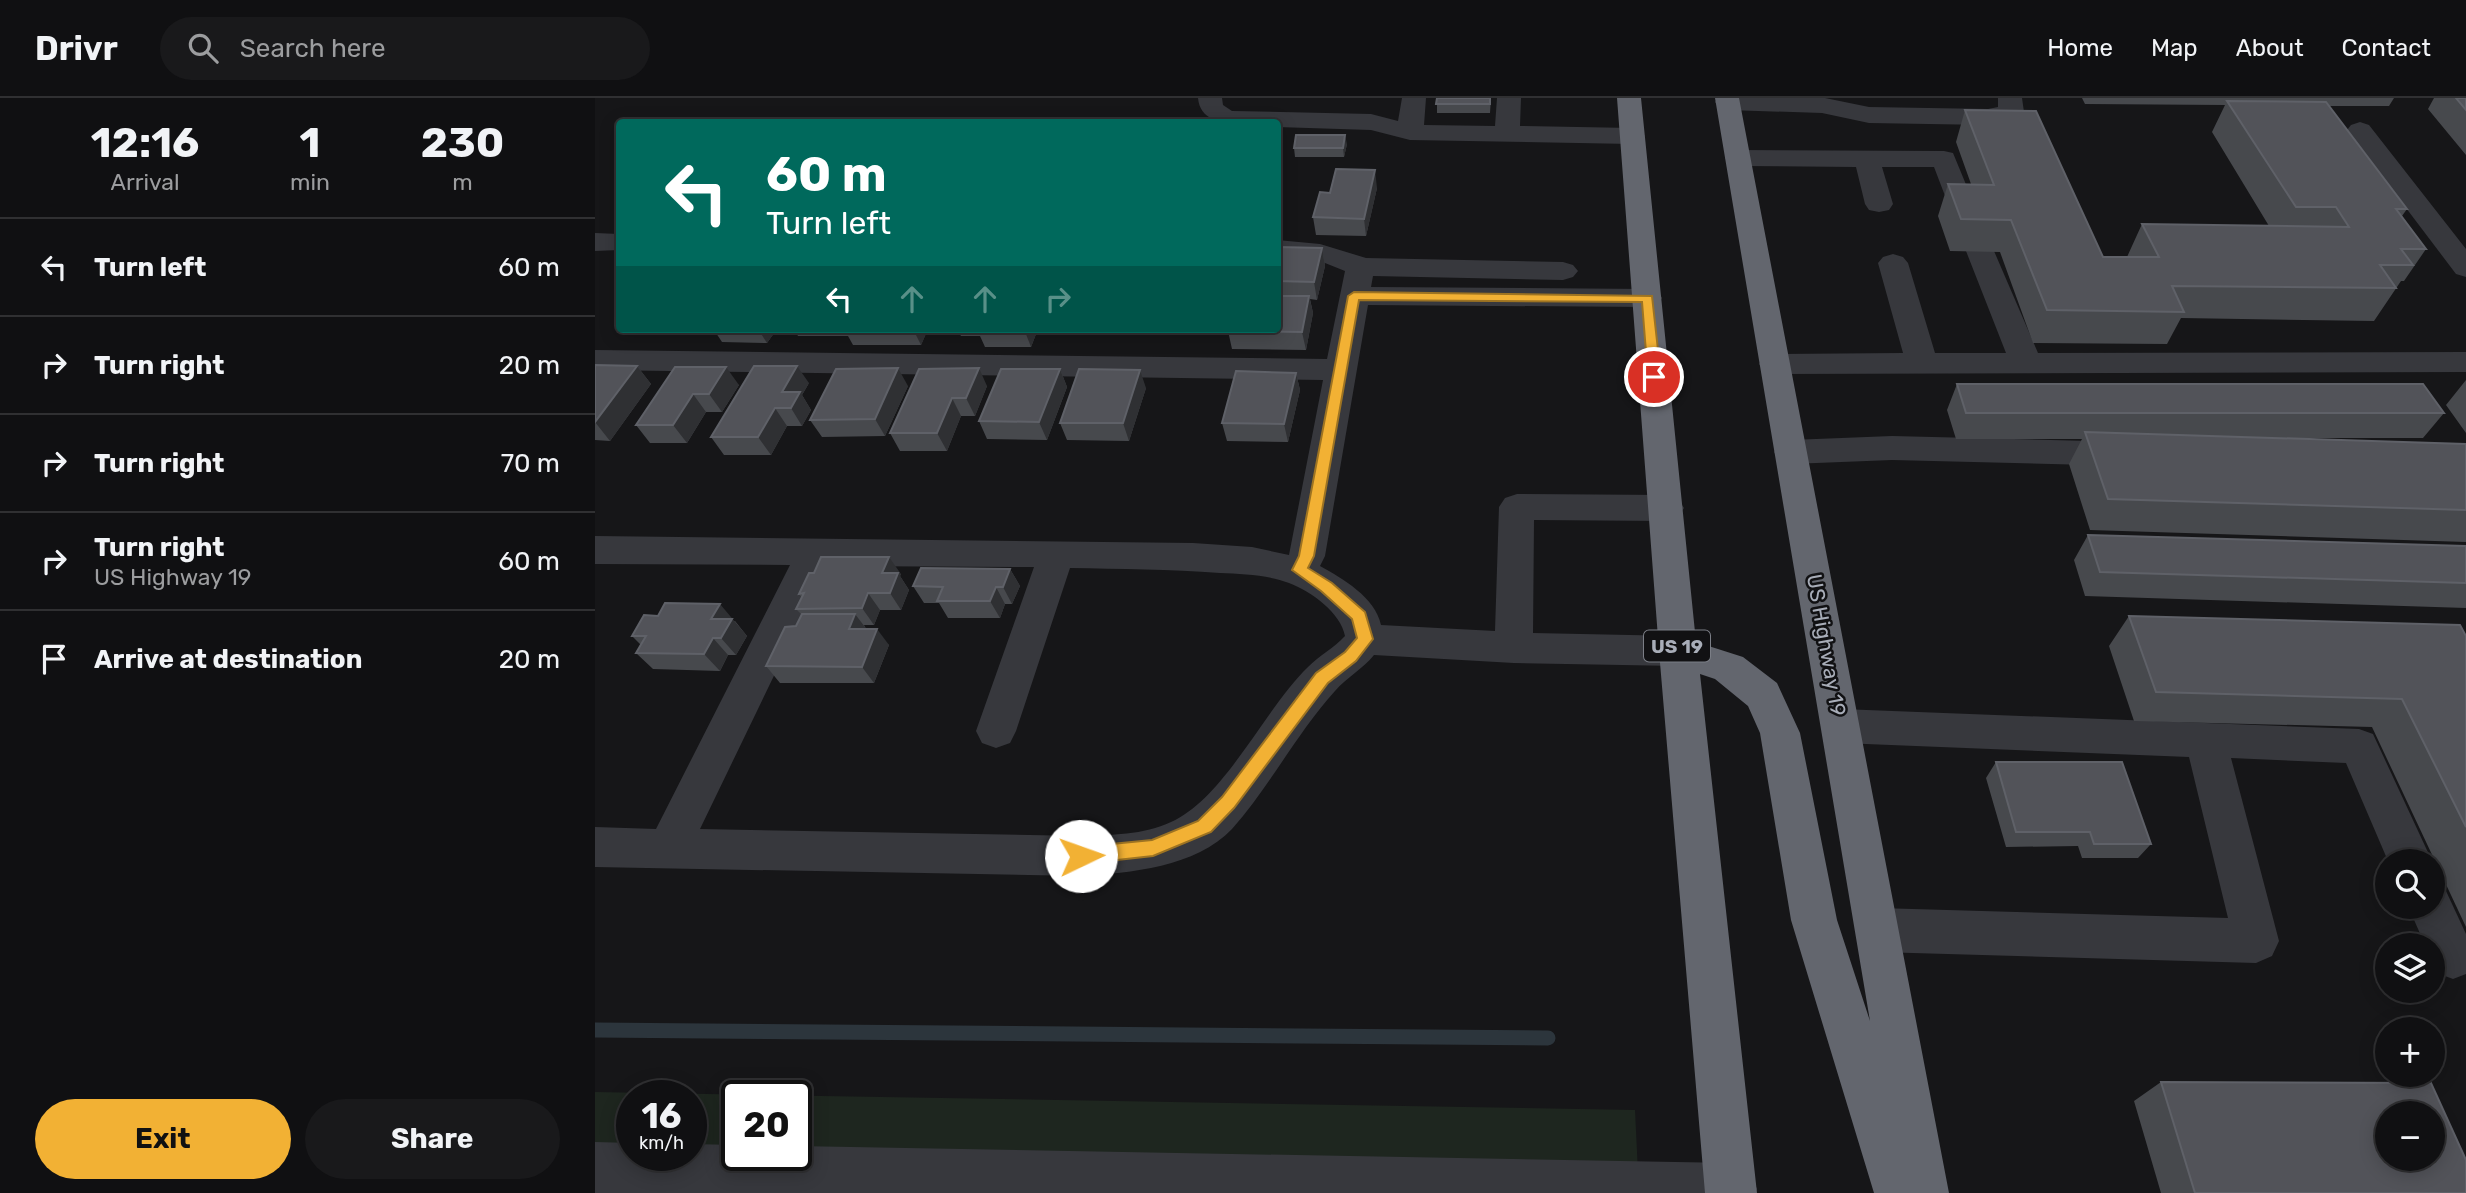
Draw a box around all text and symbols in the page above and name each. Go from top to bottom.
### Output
search box [160,17,650,80]
text: Drivr [35,29,118,68]
icon: search [184,29,222,67]
text: Search here [240,33,386,64]
text: Home [2047,34,2113,62]
text: Map [2151,34,2198,62]
text: About [2236,34,2304,62]
text: Contact [2342,34,2431,62]
text: 12:16 [91,118,199,168]
text: 1 [300,118,320,168]
text: 230 [421,118,504,168]
text: 60 m [766,145,887,203]
icon: left [651,147,742,238]
text: Arrival [111,168,180,196]
text: min [290,168,330,196]
text: m [452,168,473,196]
text: Turn left [766,204,891,242]
icon: left [35,248,73,286]
text: Turn left [94,252,206,283]
text: 60 m [498,252,560,283]
icon: left [820,280,858,318]
icon: ahead [893,280,931,318]
icon: ahead [966,280,1004,318]
icon: right [1039,280,1077,318]
icon: right [35,346,73,384]
pin [1624,347,1684,407]
text: Turn right [94,350,224,381]
text: 20 m [499,350,560,381]
icon: arrive [1635,358,1673,396]
icon: right [35,444,73,482]
text: Turn right [94,448,224,479]
text: 70 m [501,448,560,479]
text: Turn right [94,532,224,563]
icon: right [35,542,73,580]
text: 60 m [498,546,560,577]
text: US Highway 19 [94,563,251,591]
street label: US Highway 19 [1802,572,1851,718]
road number: US 19 [1644,631,1710,662]
icon: arrive [35,640,73,678]
text: Arrive at destination [94,644,362,675]
text: 20 m [499,644,560,675]
position arrow [1044,819,1118,893]
map controls [2375,849,2445,1171]
button: search [2375,849,2445,919]
button: layers [2375,933,2445,1003]
button: + [2375,1017,2445,1087]
speed limit sign: 20 [721,1080,812,1171]
text: 16 [641,1095,682,1137]
button: Exit [35,1099,291,1179]
button: Share [305,1099,560,1179]
button: − [2375,1101,2445,1171]
text: km/h [639,1132,684,1154]

